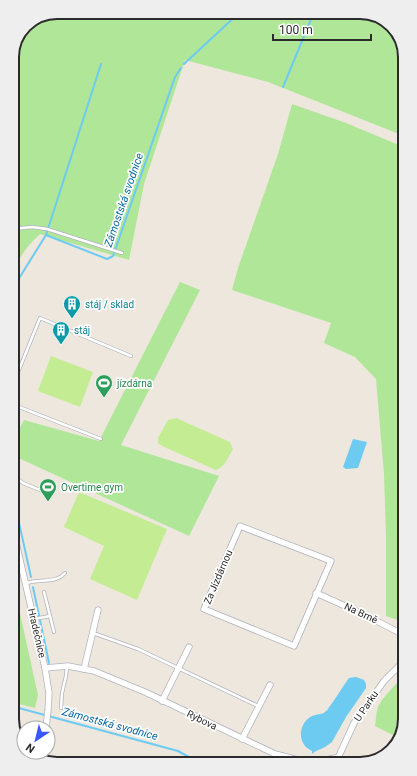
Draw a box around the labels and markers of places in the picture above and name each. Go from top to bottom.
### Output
building icon: stáj / sklad [62,294,82,319]
place label: stáj / sklad [85,299,134,310]
building icon: stáj [51,320,71,345]
place label: stáj [74,325,90,336]
sports icon: jízdárna [94,373,114,398]
place label: jízdárna [116,378,152,389]
sports icon: Overtime gym [38,477,58,502]
place label: Overtime gym [61,482,123,493]

